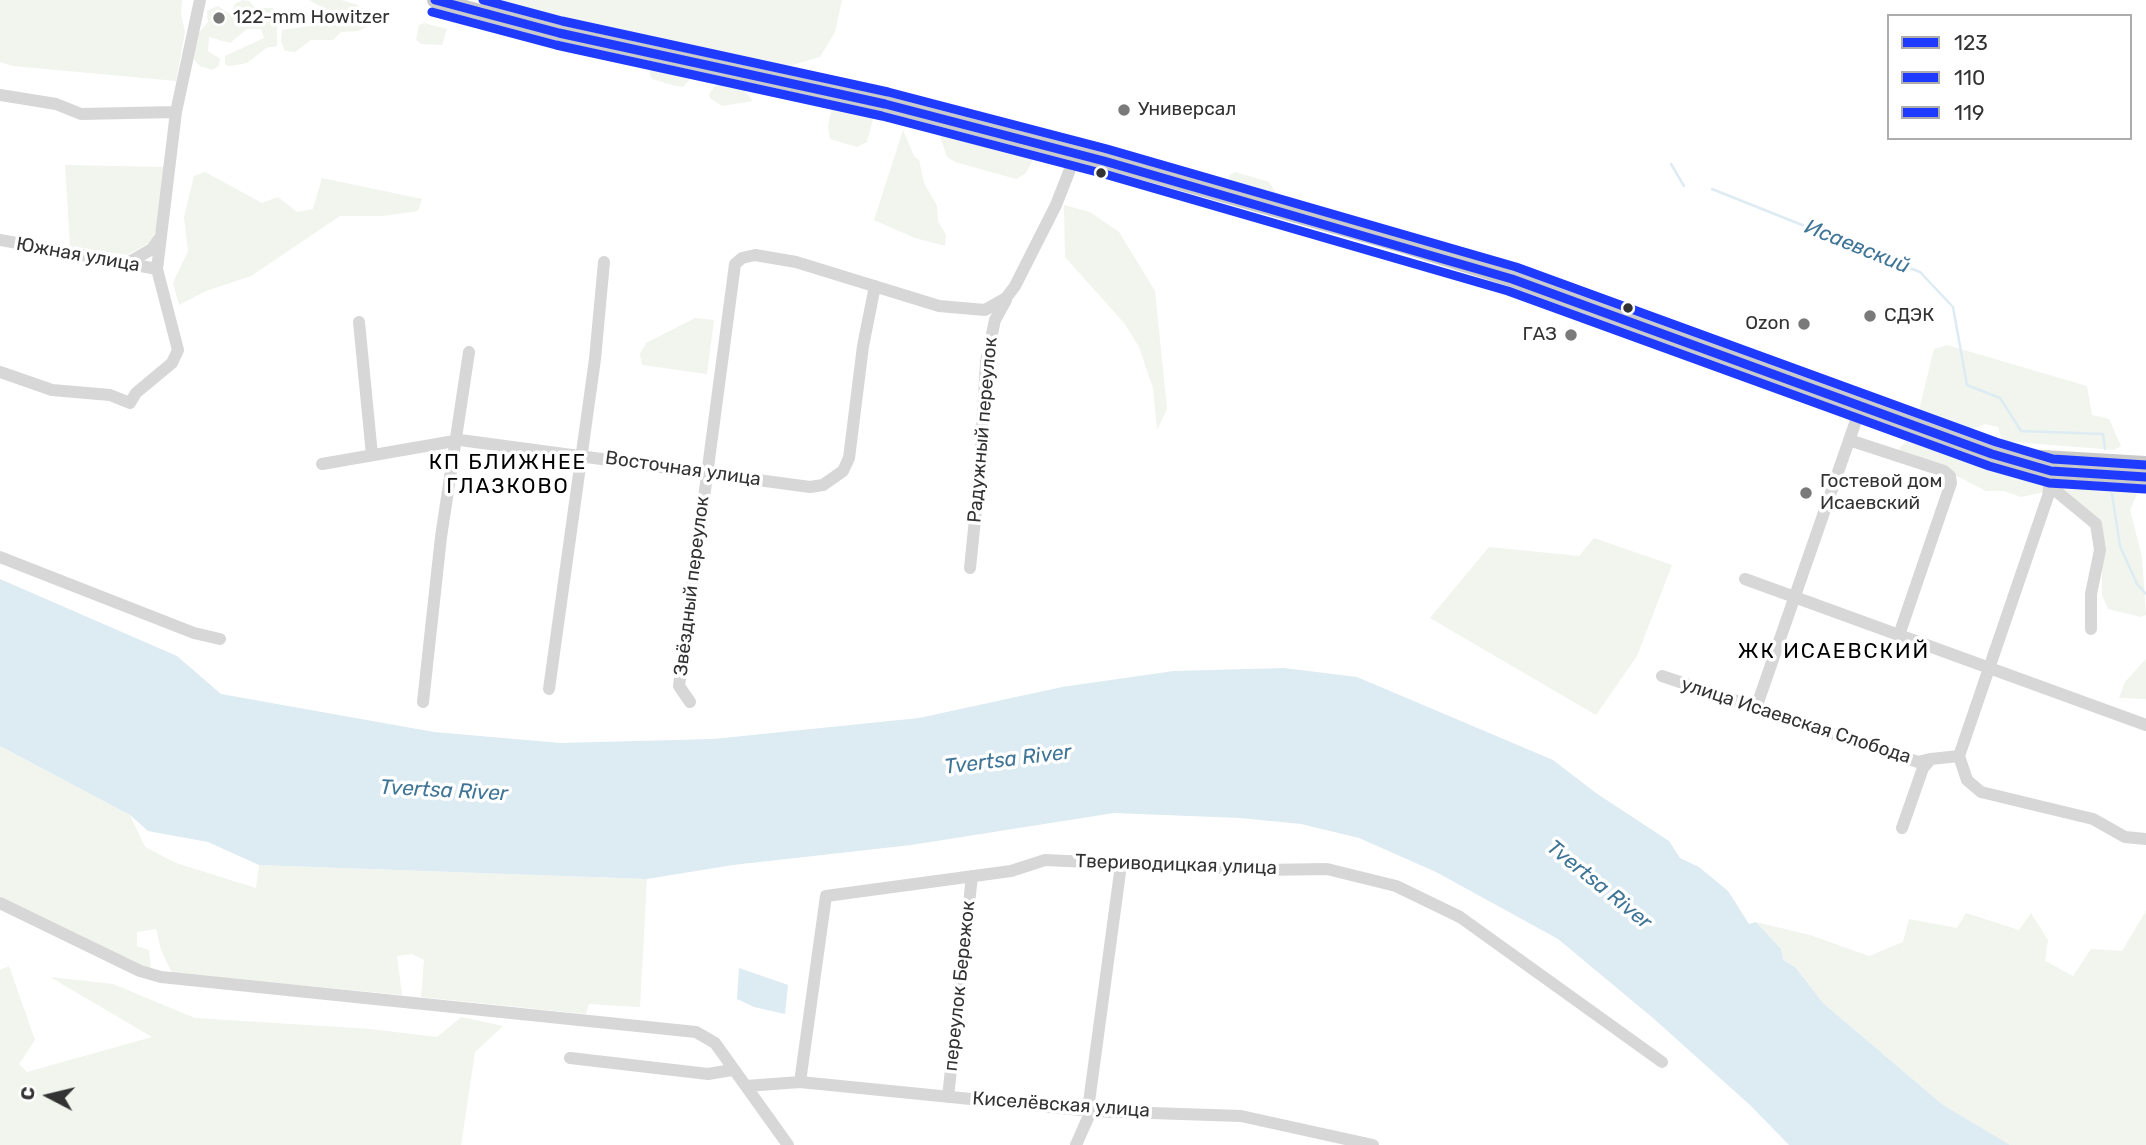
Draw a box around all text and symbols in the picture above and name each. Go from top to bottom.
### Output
place label: 122-mm Howitzer [233,7,390,29]
marker: 122-mm Howitzer [211,10,227,26]
legend [1887,14,2132,140]
text: 123 [1954,30,1988,55]
text: 110 [1954,65,1985,90]
place label: Универсал [1138,99,1236,121]
text: 119 [1954,100,1984,125]
marker: Универсал [1116,102,1132,118]
unlabelled marker [1094,166,1108,180]
water label: Исаевский [1801,215,1913,279]
street label: Южная улица [14,233,142,277]
unlabelled marker [1621,301,1635,315]
place label: СДЭК [1884,305,1934,327]
marker: СДЭК [1862,308,1878,324]
place label: Ozon [1745,313,1790,335]
marker: Ozon [1796,316,1812,332]
place label: ГАЗ [1523,324,1557,346]
marker: ГАЗ [1563,327,1579,343]
street label: Радужный переулок [964,336,1002,524]
street label: Восточная улица [604,447,762,491]
district label: КП БЛИЖНЕЕ ГЛАЗКОВО [430,450,586,500]
place label: Гостевой дом Исаевский [1820,471,1942,515]
marker: Гостевой дом Исаевский [1798,485,1814,501]
street label: Звёздный переулок [670,495,714,677]
district label: ЖК ИСАЕВСКИЙ [1739,639,1929,665]
street label: улица Исаевская Слобода [1678,673,1914,769]
water label: Tvertsa River [943,740,1073,780]
water label: Tvertsa River [380,775,508,807]
water label: Tvertsa River [1541,835,1657,935]
street label: Твериводицкая улица [1075,850,1277,880]
street label: переулок Бережок [940,900,980,1072]
north arrow [14,1061,84,1131]
text: С [15,1085,40,1101]
street label: Киселёвская улица [971,1087,1151,1123]

